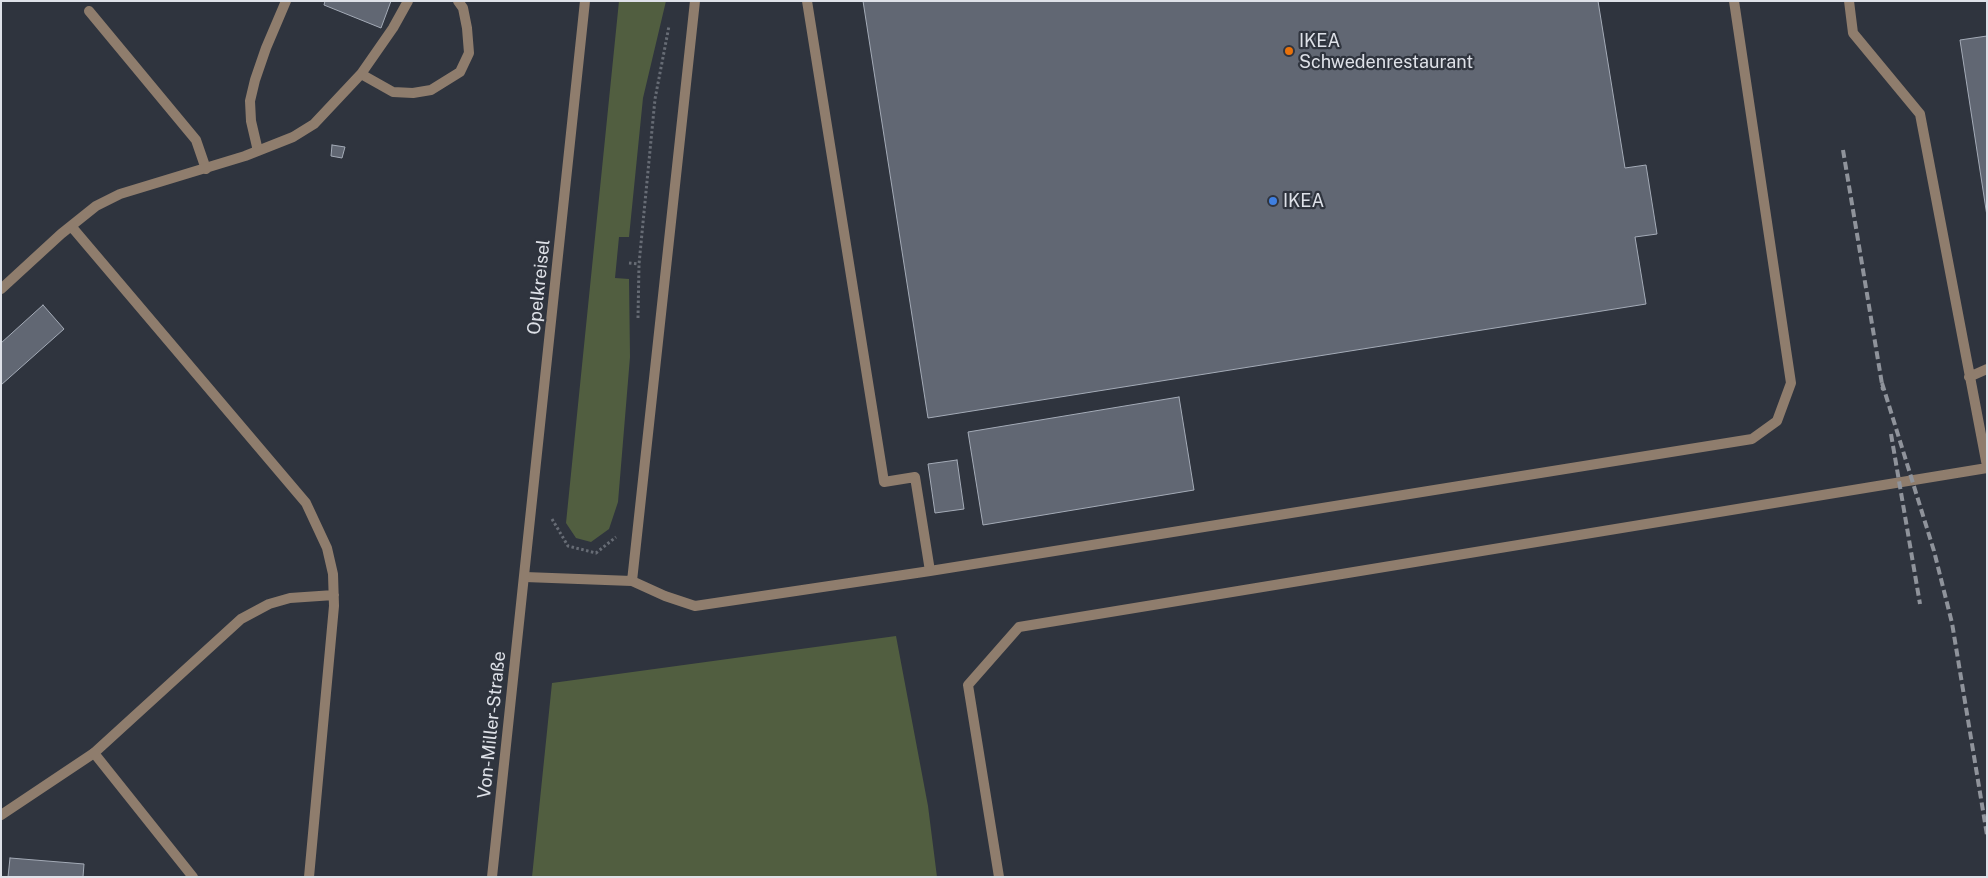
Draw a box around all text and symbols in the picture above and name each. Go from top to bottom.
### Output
place label: IKEA Schwedenrestaurant [1299,30,1473,72]
marker: IKEA Schwedenrestaurant [1283,45,1295,57]
place label: IKEA [1283,190,1324,212]
marker: IKEA [1267,195,1279,207]
street label: Opelkreisel [523,238,555,336]
street label: Von-Miller-Straße [474,650,510,800]

